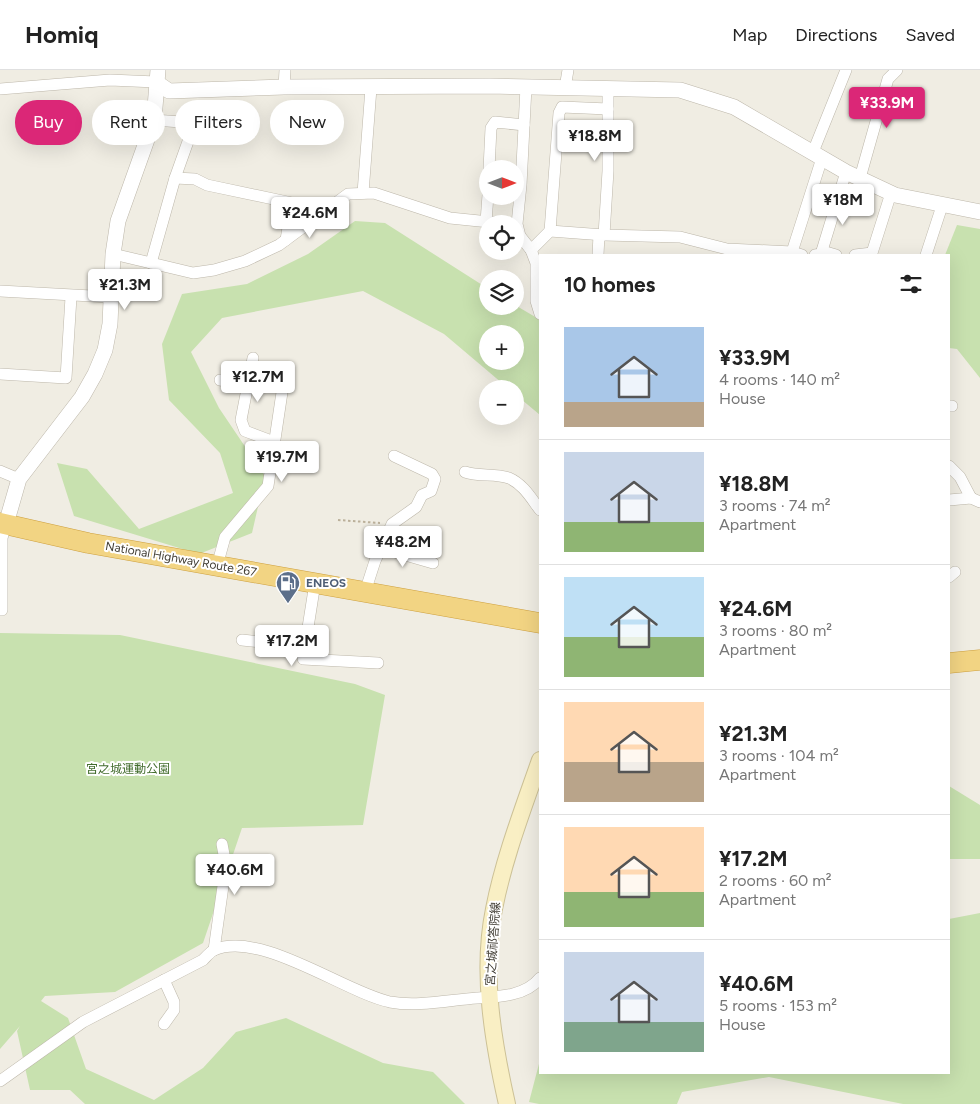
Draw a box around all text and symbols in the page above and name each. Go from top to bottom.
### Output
text: Homiq [25,20,98,49]
text: Map [732,24,767,46]
text: Directions [795,24,877,46]
text: Saved [905,24,955,46]
pin: ¥33.9M [846,87,928,129]
text: ¥33.9M [860,93,914,112]
chip: Buy [15,100,82,145]
chip: Rent [92,100,165,145]
chip: Filters [175,100,260,145]
chip: New [270,100,344,145]
pin: ¥18.8M [554,119,636,162]
text: ¥18.8M [568,126,622,145]
north arrow [479,160,524,205]
map controls [479,160,524,425]
pin: ¥18M [813,184,873,226]
text: ¥18M [823,190,863,209]
pin: ¥24.6M [269,196,351,239]
text: ¥24.6M [282,203,338,222]
button: locate [479,215,524,260]
pin: ¥21.3M [84,268,166,311]
button: layers [479,270,524,315]
icon: filters [897,270,925,298]
text: 10 homes [564,272,655,297]
text: ¥21.3M [99,275,151,294]
button: + [479,325,524,370]
text: ¥33.9M [719,345,790,370]
icon: home [604,347,664,407]
pin: ¥12.7M [217,360,299,403]
text: ¥12.7M [232,367,284,386]
text: 4 rooms · 140 m² [719,370,840,389]
button: − [479,380,524,425]
text: House [719,389,765,408]
pin: ¥19.7M [241,440,323,483]
text: ¥19.7M [256,447,308,466]
text: ¥18.8M [719,471,789,496]
icon: home [604,472,664,532]
text: 3 rooms · 74 m² [719,496,831,515]
text: Apartment [719,515,796,534]
pin: ¥48.2M [362,526,444,568]
text: ¥48.2M [375,532,431,551]
street label: National Highway Route 267 [104,539,258,579]
fuel station icon: ENEOS [275,570,301,604]
place label: ENEOS [306,576,346,590]
text: ¥24.6M [719,596,792,621]
icon: home [604,597,664,657]
text: 3 rooms · 80 m² [719,621,832,640]
pin: ¥17.2M [251,624,333,667]
text: ¥17.2M [266,631,318,650]
text: Apartment [719,640,796,659]
text: ¥21.3M [719,721,787,746]
icon: home [604,722,664,782]
text: 3 rooms · 104 m² [719,746,839,765]
park label: 宮之城運動公園 [86,762,170,776]
text: Apartment [719,765,796,784]
text: ¥17.2M [719,846,787,871]
icon: home [604,847,664,907]
pin: ¥40.6M [194,854,276,896]
text: ¥40.6M [207,860,264,879]
text: 2 rooms · 60 m² [719,871,832,890]
text: Apartment [719,890,796,909]
street label: 宮之城祁答院線 [483,902,503,986]
text: ¥40.6M [719,971,794,996]
icon: home [604,972,664,1032]
text: 5 rooms · 153 m² [719,996,837,1015]
text: House [719,1015,765,1034]

